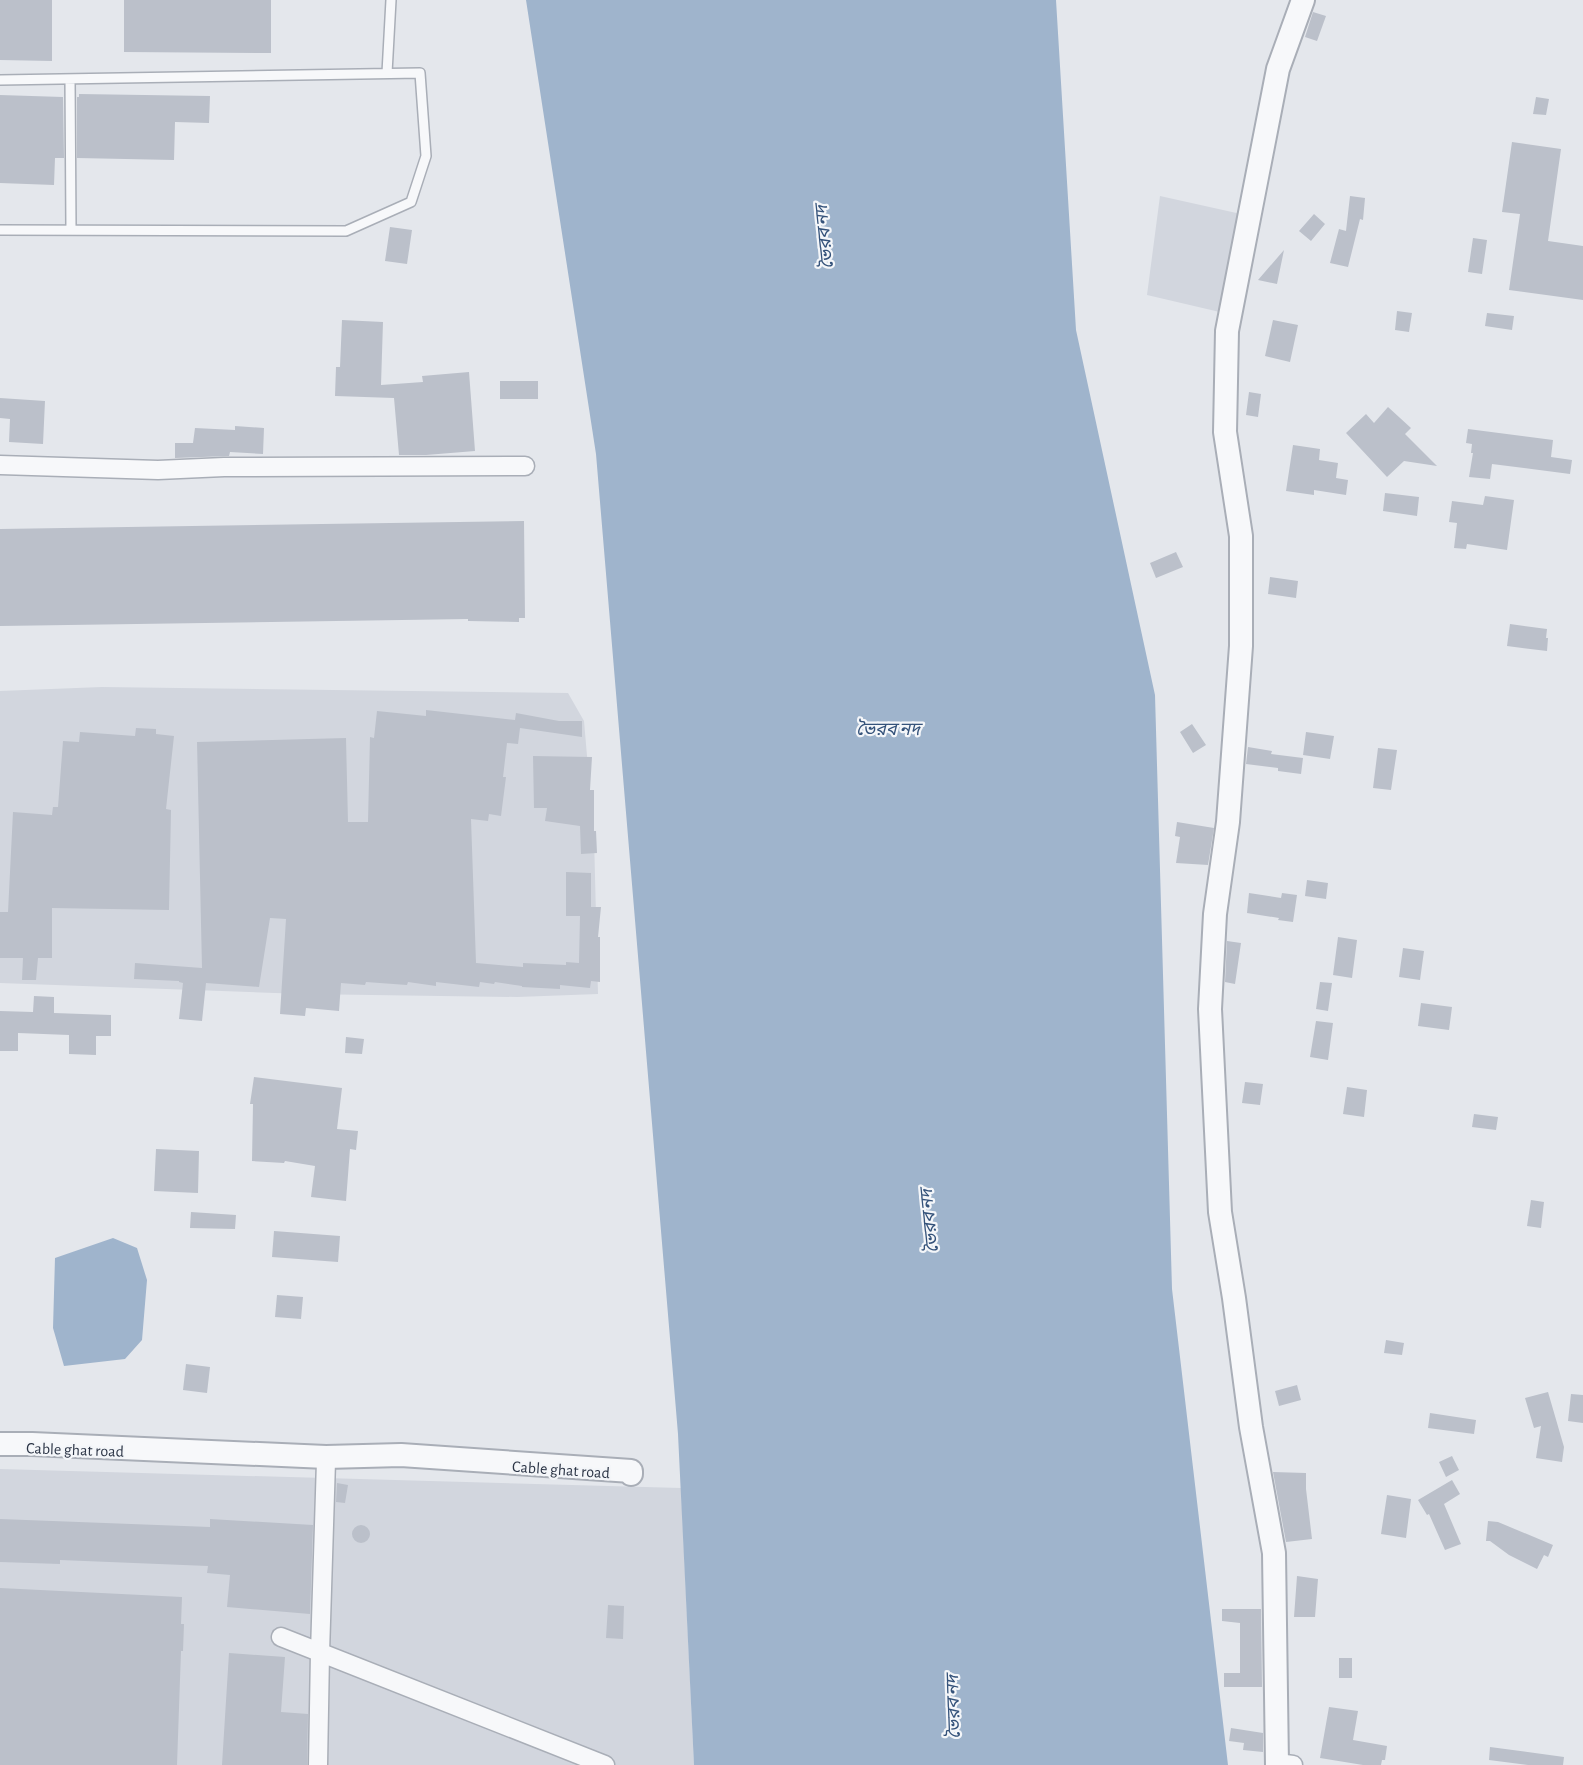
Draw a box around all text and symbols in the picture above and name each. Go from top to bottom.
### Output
water label: ভৈরব নদ [809,201,837,270]
water label: ভৈরব নদ [856,718,923,739]
water label: ভৈরব নদ [914,1185,942,1254]
street label: Cable ghat road [26,1440,124,1460]
street label: Cable ghat road [512,1459,610,1481]
water label: ভৈরব নদ [941,1672,964,1739]

